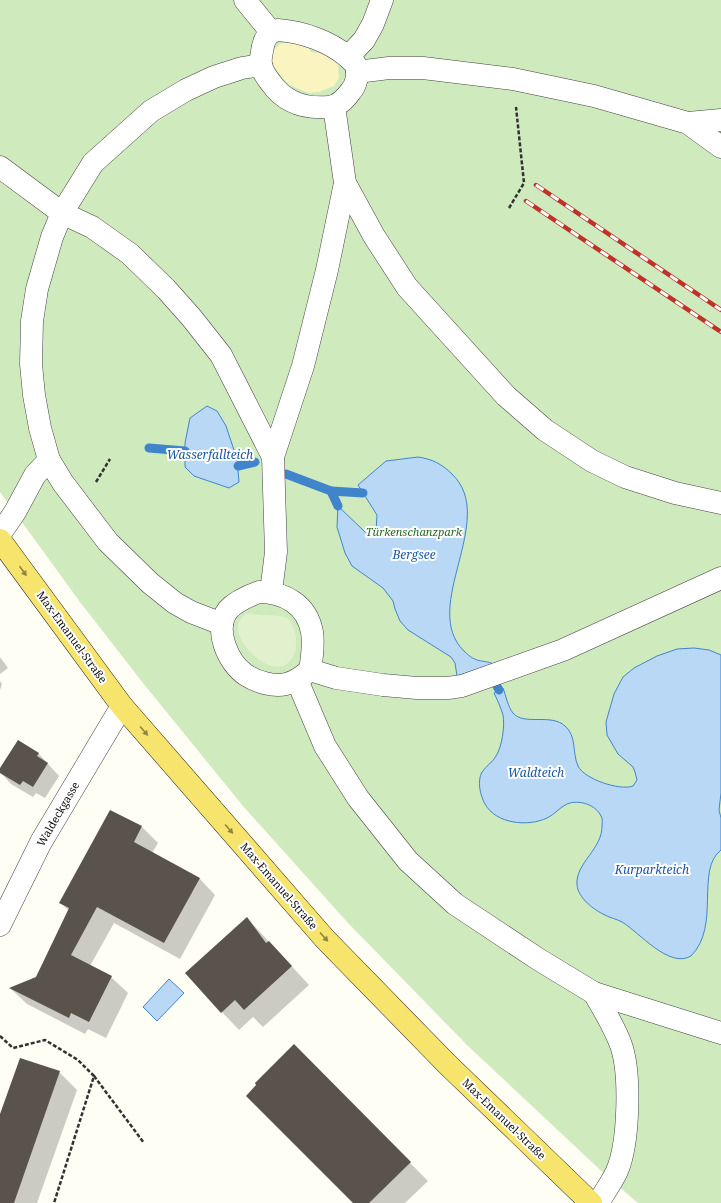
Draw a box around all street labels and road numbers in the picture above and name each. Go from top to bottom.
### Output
street label: Max-Emanuel-Straße [34,588,111,686]
street label: Waldeckgasse [33,778,82,849]
street label: Max-Emanuel-Straße [237,839,321,932]
street label: Max-Emanuel-Straße [459,1075,549,1162]

